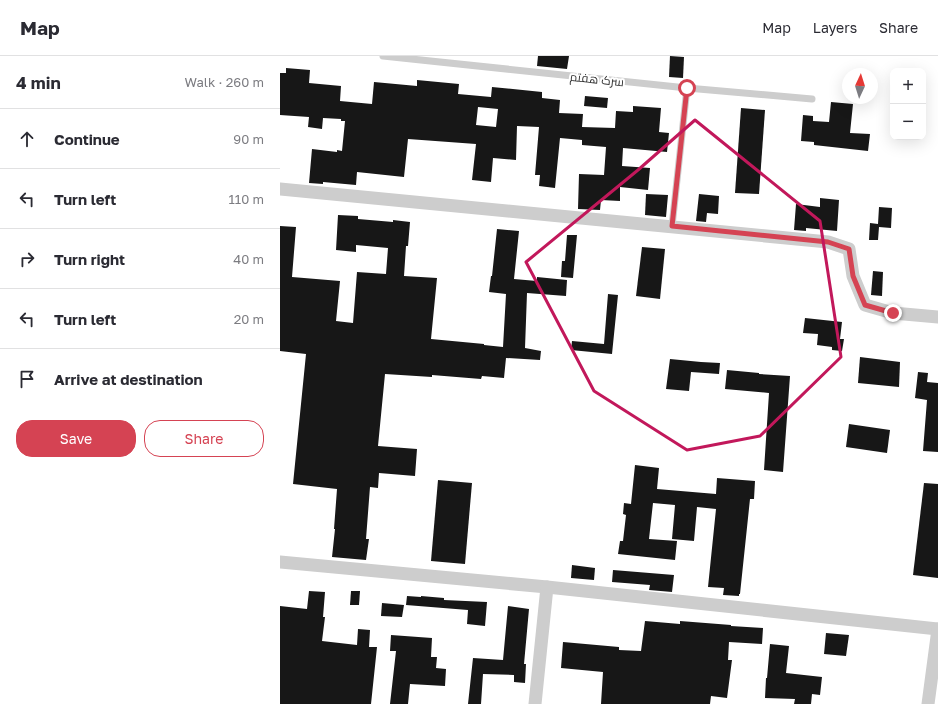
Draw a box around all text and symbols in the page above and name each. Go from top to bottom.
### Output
text: Map [20,16,60,39]
text: Map [762,19,791,36]
text: Layers [813,19,857,36]
text: Share [879,19,918,36]
north arrow [842,68,878,104]
map controls [890,68,926,140]
button: + [890,68,926,104]
street label: سرک هفتم [569,69,625,90]
text: 4 min [16,72,61,93]
text: Walk · 260 m [185,74,264,90]
route start [678,79,696,97]
button: − [890,104,926,140]
icon: ahead [16,128,38,150]
text: Continue [54,130,120,148]
text: 90 m [233,131,264,147]
icon: left [16,188,38,210]
text: Turn left [54,190,116,208]
text: 110 m [229,191,264,207]
icon: right [16,248,38,270]
text: Turn right [54,250,125,268]
text: 40 m [233,251,264,267]
route end [884,304,902,322]
icon: left [16,308,38,330]
text: Turn left [54,310,116,328]
text: 20 m [234,311,264,327]
icon: arrive [16,368,38,390]
text: Arrive at destination [54,370,203,388]
button: Save [16,420,136,457]
button: Share [144,420,264,457]

